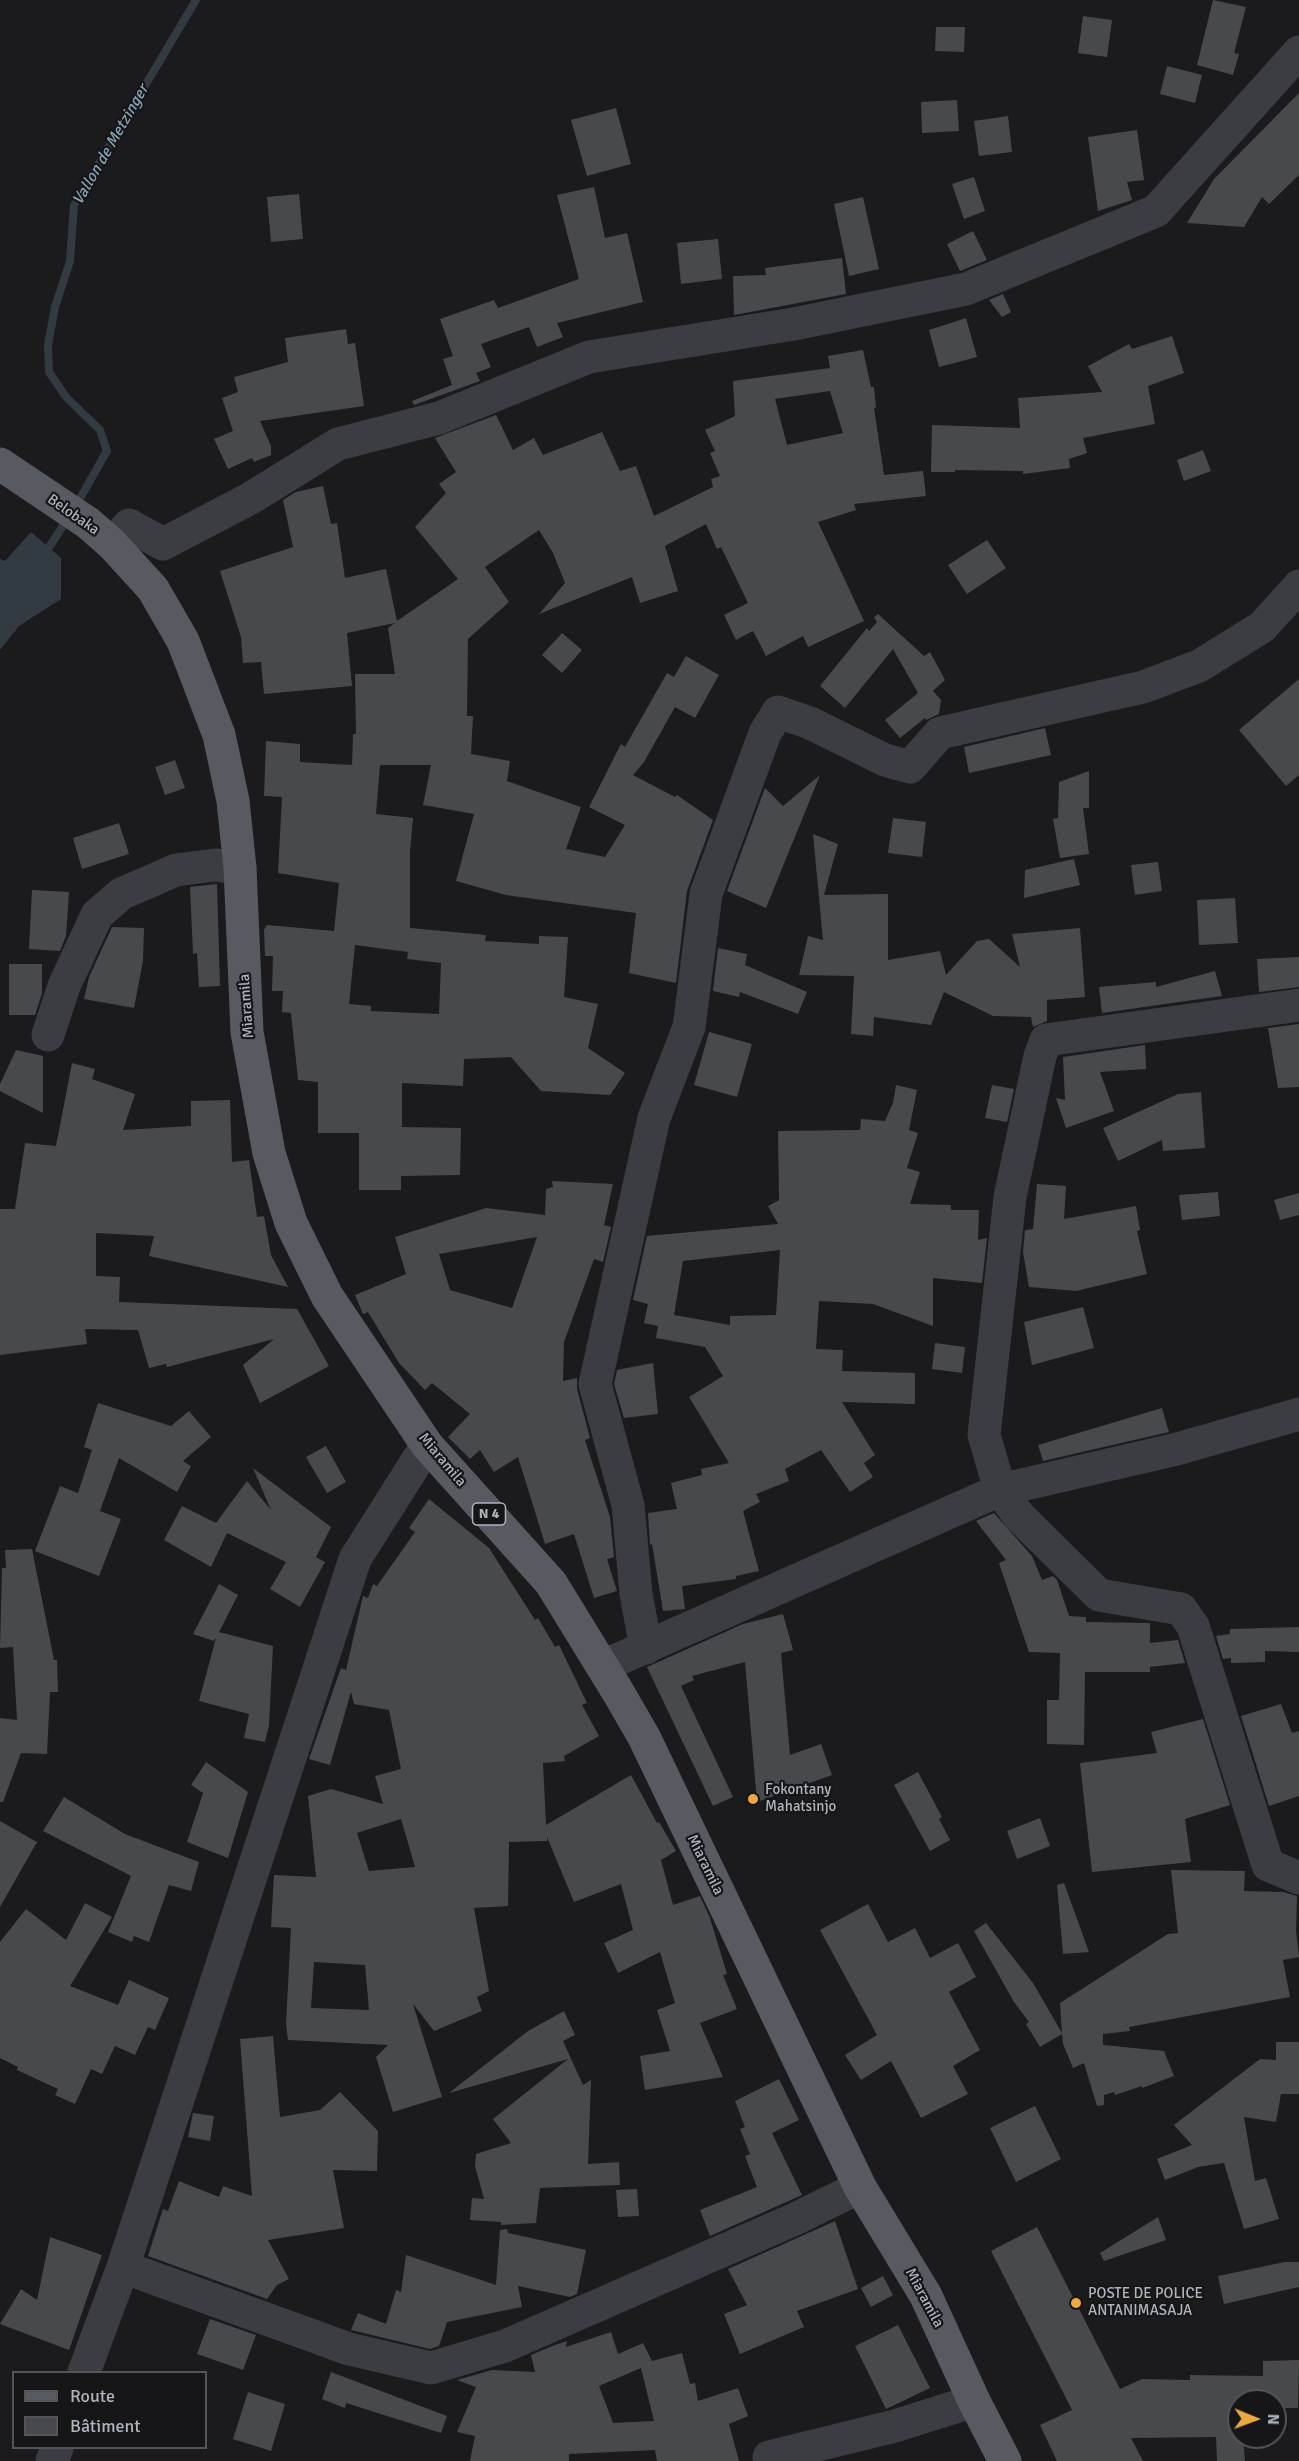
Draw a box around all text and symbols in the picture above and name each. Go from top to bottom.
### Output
water label: Vallon de Metzinger [69,81,153,209]
street label: Belobaka [44,491,102,539]
street label: Miaramila [236,973,258,1039]
street label: Miaramila [414,1429,470,1491]
road number: N 4 [472,1503,506,1525]
place label: Fokontany Mahatsinjo [765,1781,836,1816]
marker: Fokontany Mahatsinjo [746,1792,760,1806]
street label: Miaramila [683,1832,727,1898]
street label: Miaramila [901,2265,947,2331]
place label: POSTE DE POLICE ANTANIMASAJA [1088,2285,1203,2320]
marker: POSTE DE POLICE ANTANIMASAJA [1069,2296,1083,2310]
legend [12,2371,207,2449]
text: Route [70,2385,115,2407]
north arrow [1227,2389,1287,2449]
text: N [1263,2414,1283,2425]
text: Bâtiment [70,2415,141,2437]

